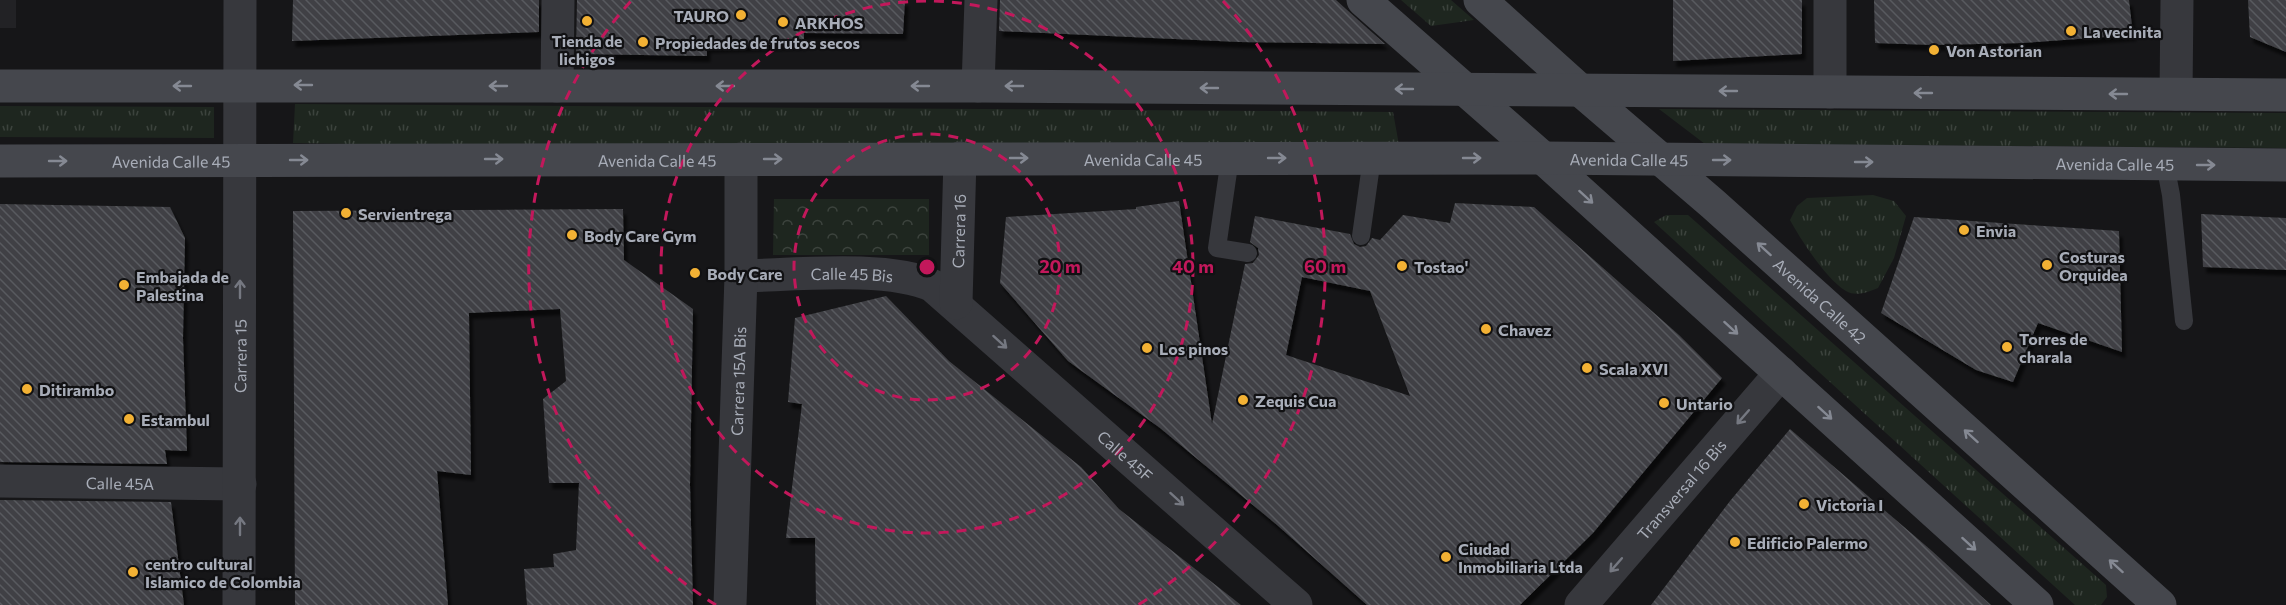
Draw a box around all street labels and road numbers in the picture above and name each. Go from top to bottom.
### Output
street label: Avenida Calle 45 [1084,149,1202,168]
street label: Avenida Calle 45 [1570,149,1688,169]
street label: Avenida Calle 45 [598,150,716,169]
street label: Avenida Calle 45 [112,151,230,170]
street label: Avenida Calle 45 [2056,153,2174,173]
street label: Carrera 16 [947,193,969,269]
street label: Avenida Calle 42 [1770,254,1871,347]
street label: Calle 45 Bis [810,263,894,285]
street label: Carrera 15 [230,319,249,393]
street label: Carrera 15A Bis [726,326,749,436]
street label: Calle 45F [1094,426,1157,484]
street label: Transversal 16 Bis [1632,435,1729,543]
street label: Calle 45A [86,473,154,492]

